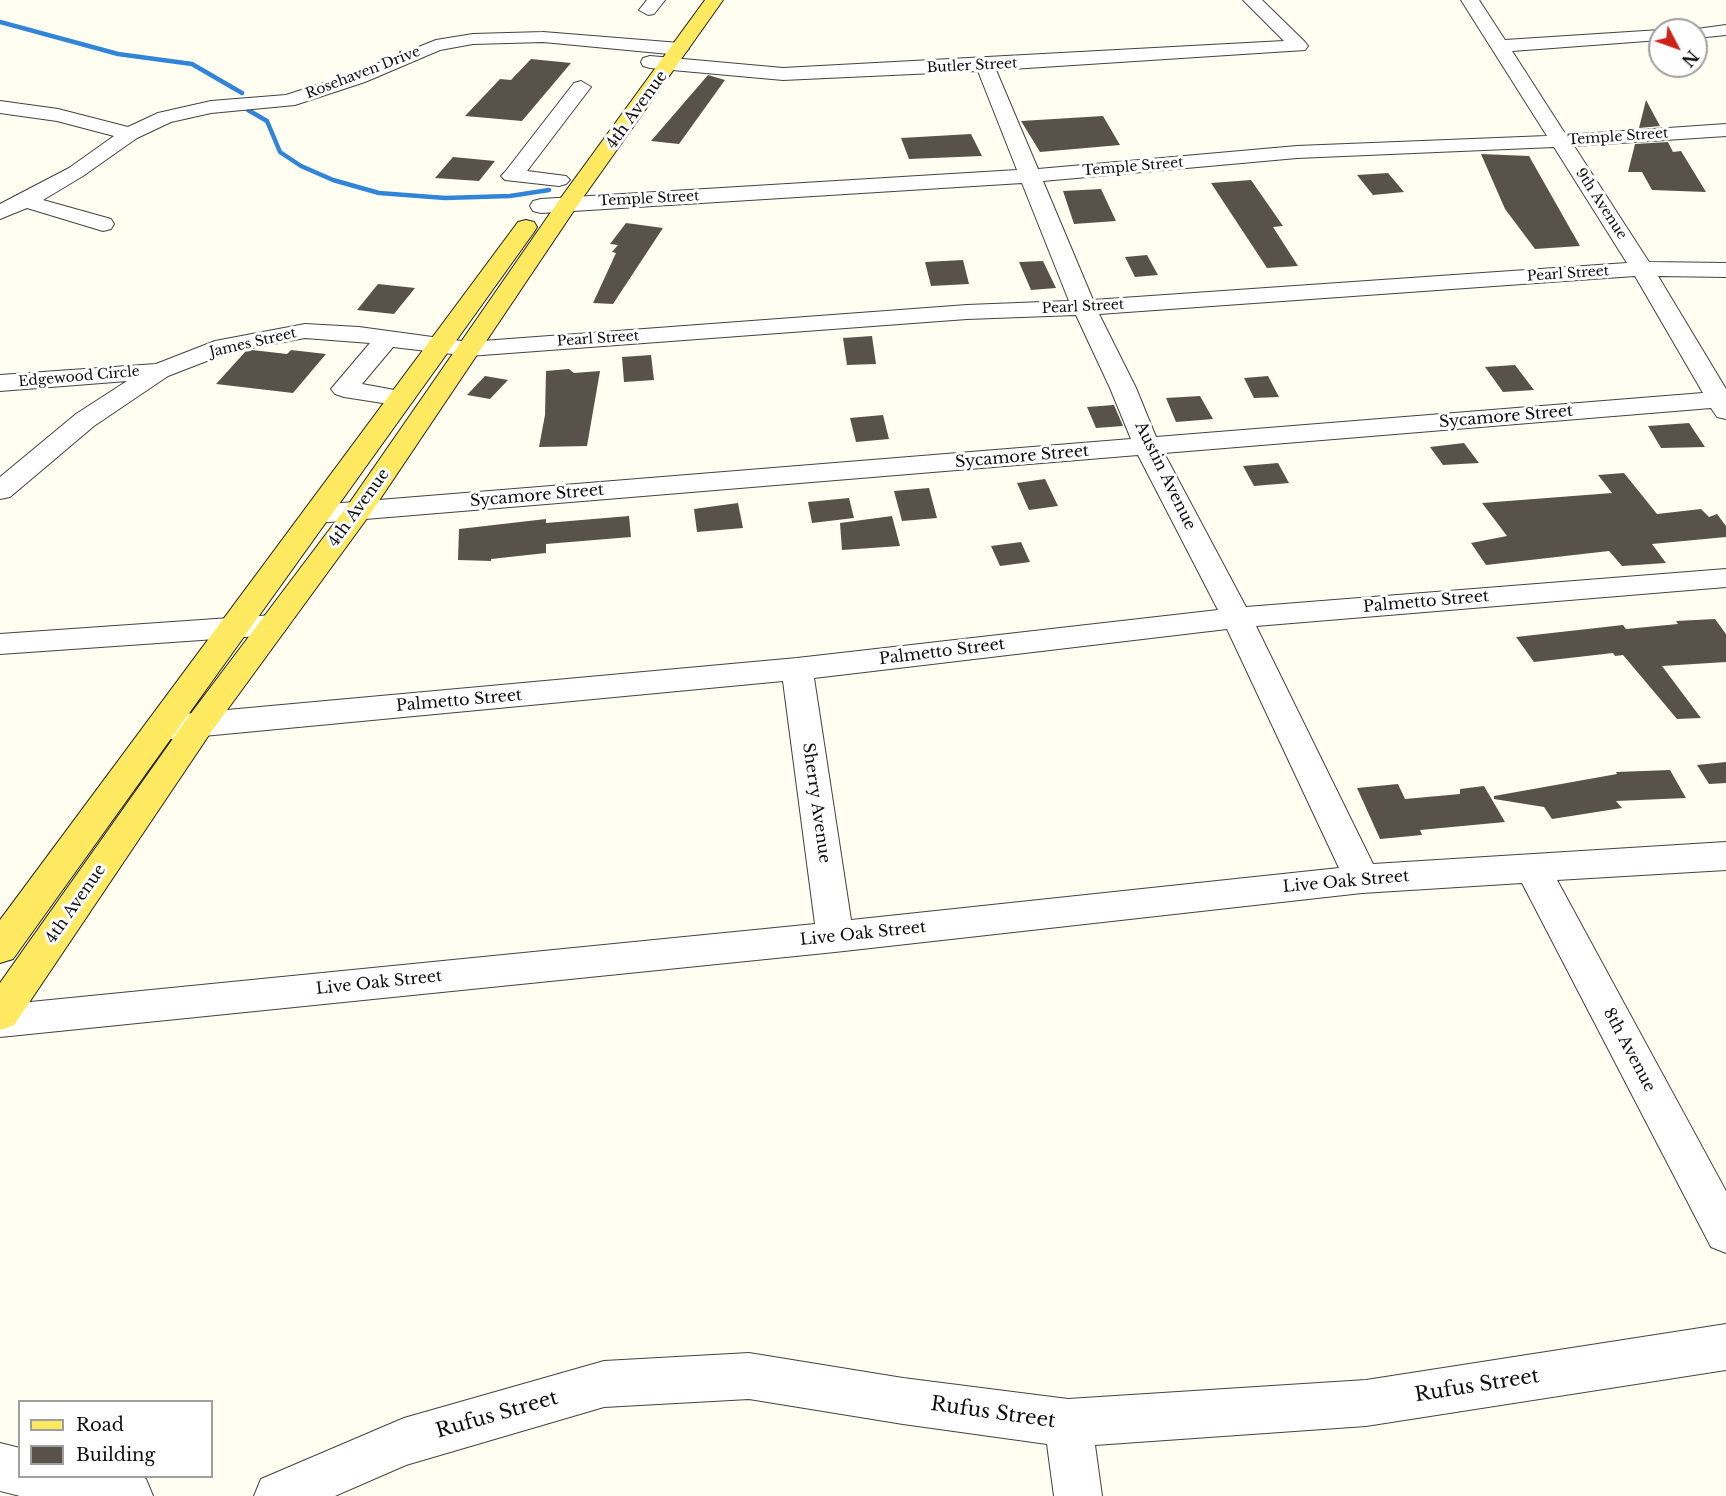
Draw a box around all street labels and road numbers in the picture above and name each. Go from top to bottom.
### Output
street label: Rosehaven Drive [303,43,423,103]
street label: Butler Street [926,55,1018,77]
street label: 4th Avenue [602,67,672,153]
street label: Temple Street [1567,125,1669,149]
street label: Temple Street [1082,154,1184,180]
street label: 9th Avenue [1572,165,1630,243]
street label: Temple Street [598,188,700,210]
street label: Pearl Street [1526,263,1610,285]
street label: Pearl Street [1041,296,1125,318]
street label: James Street [208,325,298,361]
street label: Pearl Street [556,328,640,350]
street label: Edgewood Circle [18,363,140,391]
street label: Sycamore Street [1438,402,1574,432]
street label: Austin Avenue [1130,419,1200,533]
street label: Sycamore Street [954,442,1090,472]
street label: 4th Avenue [324,465,394,551]
street label: Sycamore Street [469,481,605,511]
street label: Palmetto Street [1362,587,1490,617]
street label: Palmetto Street [878,635,1006,669]
street label: Palmetto Street [395,686,523,716]
street label: Sherry Avenue [798,742,834,864]
street label: 4th Avenue [42,861,110,947]
street label: Live Oak Street [1282,867,1410,897]
street label: Live Oak Street [799,918,927,950]
street label: Live Oak Street [315,967,443,999]
street label: 8th Avenue [1599,1005,1659,1095]
street label: Rufus Street [1413,1364,1541,1408]
street label: Rufus Street [433,1386,561,1444]
street label: Rufus Street [929,1392,1057,1434]

